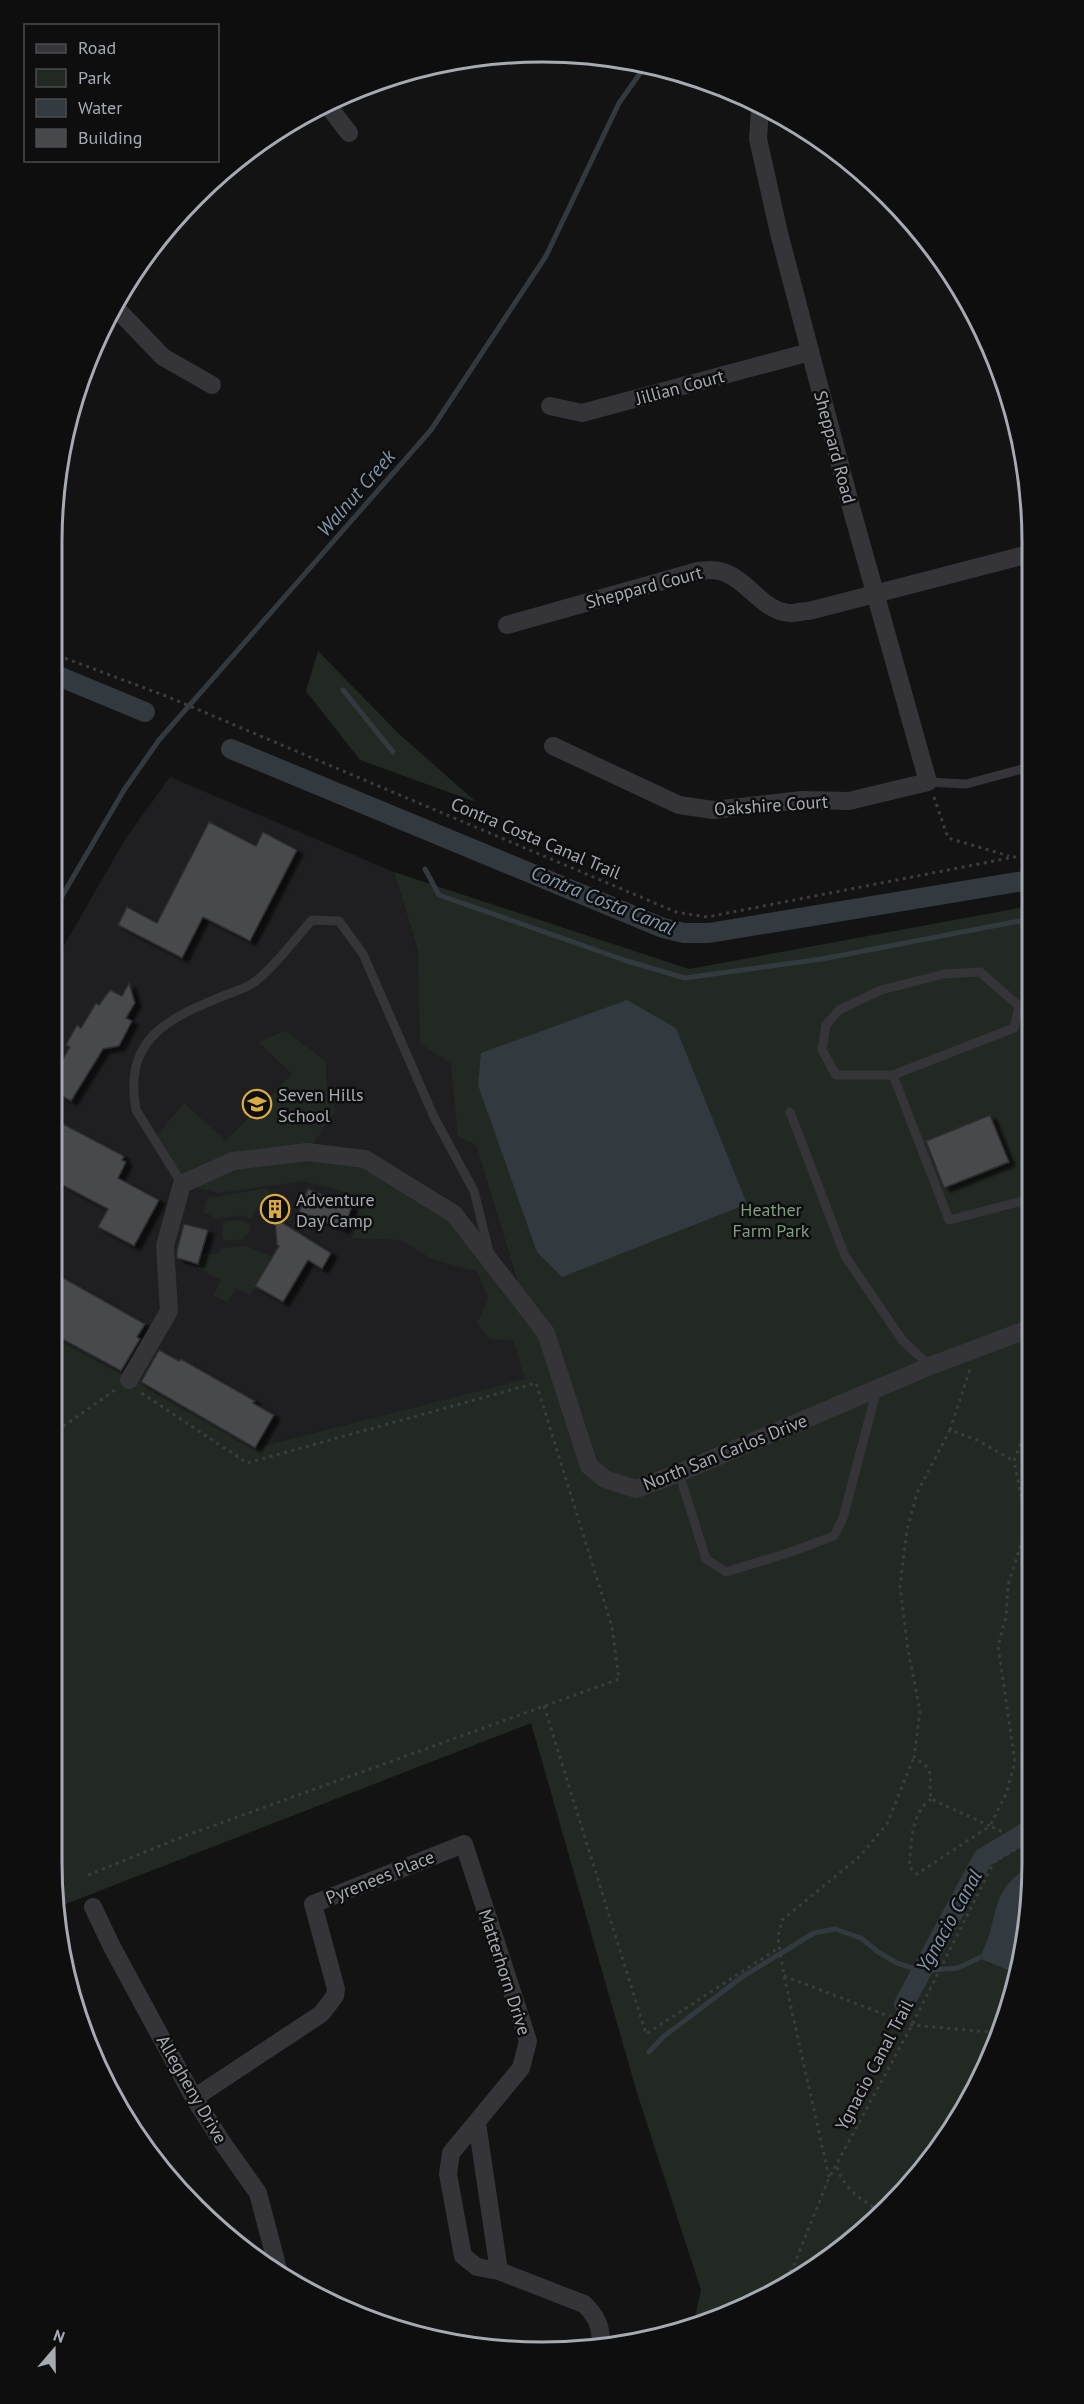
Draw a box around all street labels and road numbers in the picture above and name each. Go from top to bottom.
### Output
street label: Jillian Court [632,364,727,410]
street label: Sheppard Road [809,388,861,506]
street label: Sheppard Court [583,560,705,614]
street label: Oakshire Court [713,790,829,820]
street label: Contra Costa Canal Trail [448,792,625,884]
street label: North San Carlos Drive [640,1409,810,1495]
street label: Pyrenees Place [322,1845,438,1909]
street label: Matterhorn Drive [474,1906,536,2038]
street label: Ygnacio Canal Trail [830,1995,918,2134]
street label: Allegheny Drive [152,2031,232,2147]

